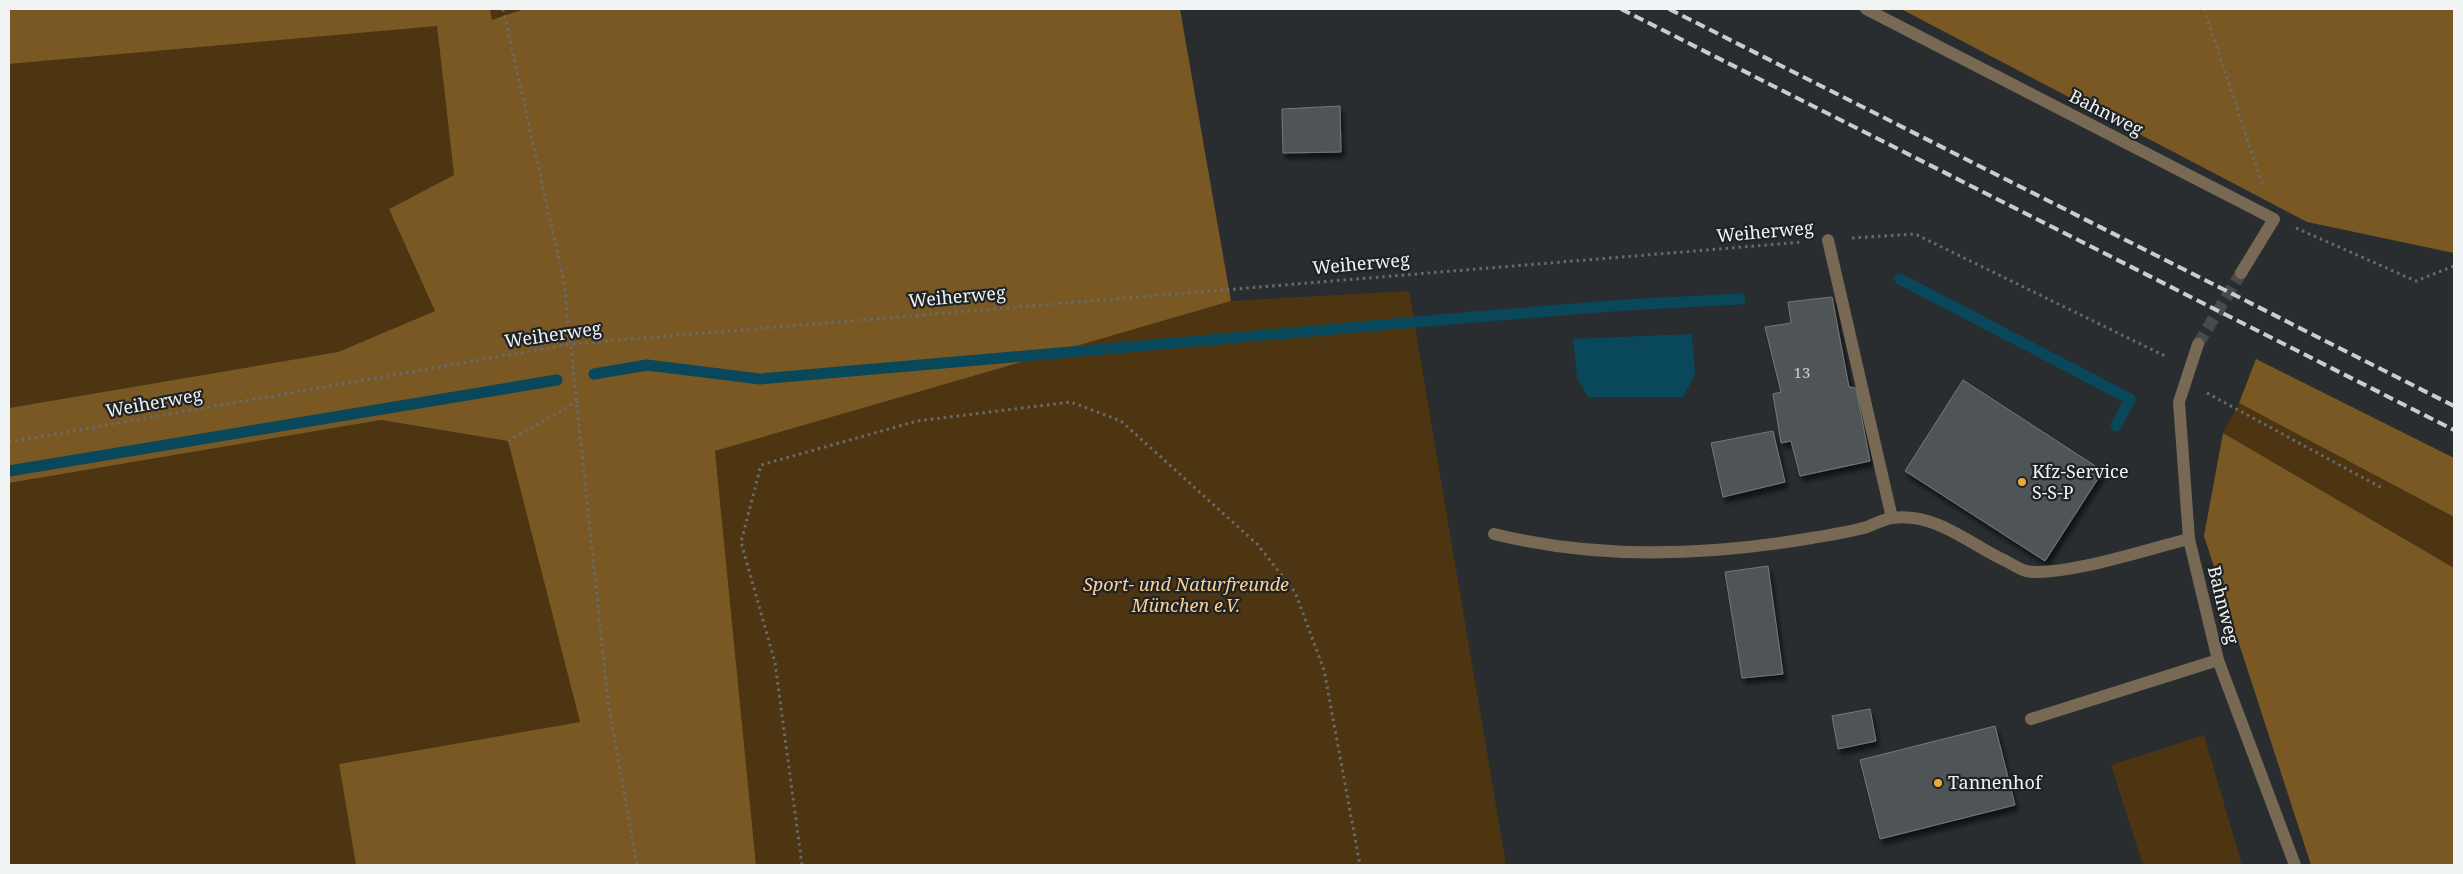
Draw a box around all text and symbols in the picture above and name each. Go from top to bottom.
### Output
street label: Bahnweg [2065,83,2148,141]
street label: Weiherweg [1715,215,1815,247]
street label: Weiherweg [1311,247,1411,279]
street label: Weiherweg [907,280,1007,312]
street label: Weiherweg [503,315,603,353]
house number: 13 [1794,362,1810,382]
street label: Weiherweg [104,382,204,422]
place label: Kfz-Service S-S-P [2032,459,2129,504]
marker: Kfz-Service S-S-P [2016,476,2028,488]
street label: Bahnweg [2203,563,2245,647]
park label: Sport- und Naturfreunde München e.V. [1083,572,1289,617]
place label: Tannenhof [1948,770,2043,794]
marker: Tannenhof [1932,777,1944,789]

